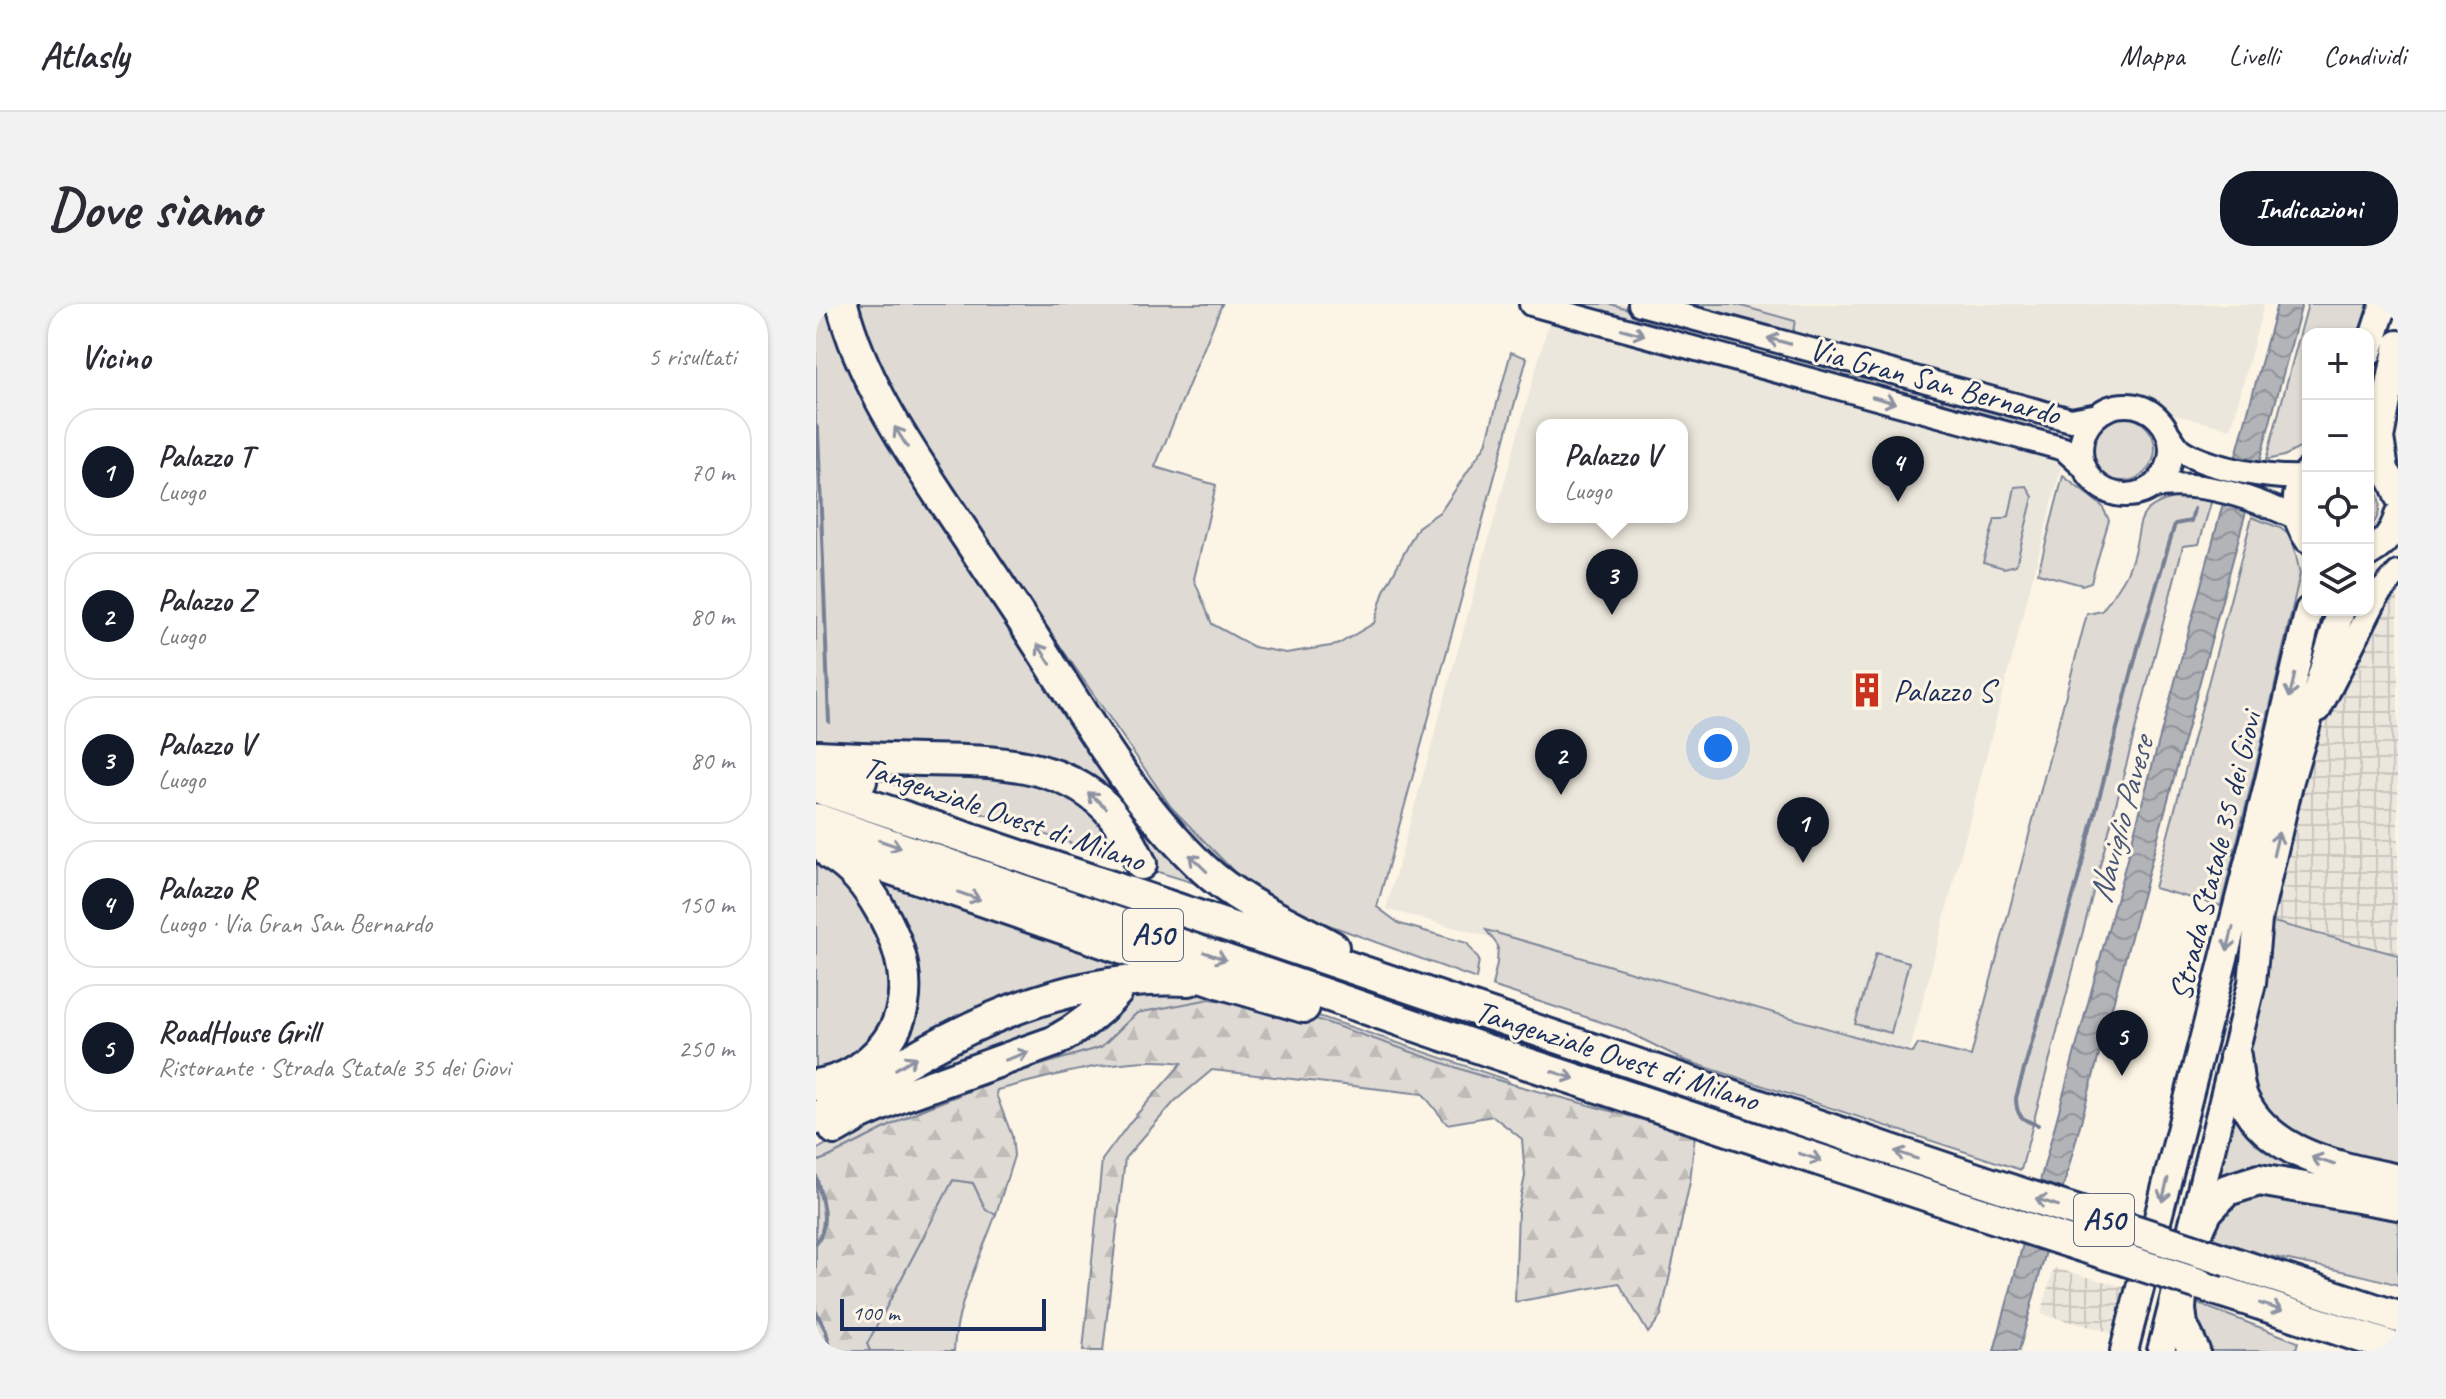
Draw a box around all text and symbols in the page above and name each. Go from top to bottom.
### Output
text: Atlasly [40,32,129,79]
text: Mappa [2120,38,2185,73]
text: Livelli [2229,38,2279,73]
text: Condividi [2323,38,2406,73]
button: Indicazioni [2220,171,2398,246]
text: Dove siamo [48,173,260,244]
one-way arrow [1620,325,1646,340]
street label: Via Gran San Bernardo [1805,328,2066,435]
map controls [2302,328,2374,616]
button: + [2302,328,2374,400]
one-way arrow [1766,333,1792,348]
text: Vicino [80,335,150,378]
text: 5 risultati [648,340,736,373]
one-way arrow [1871,393,1896,408]
button: − [2302,400,2374,472]
popup [1536,419,1688,523]
one-way arrow [893,426,909,448]
text: Palazzo V [1564,436,1660,474]
pin: 4 [1872,436,1924,502]
text: Palazzo T [158,437,253,475]
text: 1 [102,456,114,489]
text: 70 m [690,456,734,489]
button: locate [2302,472,2374,544]
text: Luogo [1564,474,1611,507]
text: Luogo [158,475,205,508]
button: layers [2302,544,2374,616]
pin: 3 [1586,549,1638,615]
text: Palazzo Z [158,581,255,619]
text: 2 [102,600,114,633]
text: 80 m [690,600,734,633]
text: Luogo [158,619,205,652]
one-way arrow [1036,643,1052,665]
place label: Palazzo S [1893,670,2000,711]
building icon: Palazzo S [1848,671,1886,709]
one-way arrow [2284,673,2299,698]
street label: Strada Statale 35 dei Giovi [2160,704,2272,1005]
text: Palazzo V [158,725,254,763]
your location [1698,728,1738,768]
water label: Naviglio Pavese [2078,728,2164,907]
pin: 2 [1535,729,1587,795]
text: 3 [102,744,114,777]
text: 80 m [690,744,734,777]
street label: Tangenziale Ovest di Milano [857,746,1152,882]
text: Luogo [158,763,205,796]
one-way arrow [1087,791,1108,809]
pin: 1 [1777,797,1829,863]
one-way arrow [2269,831,2284,857]
one-way arrow [877,838,902,853]
one-way arrow [1189,854,1208,873]
text: Palazzo R [158,869,255,907]
text: 4 [102,888,114,921]
text: 150 m [678,888,734,921]
one-way arrow [956,889,981,904]
text: Luogo · Via Gran San Bernardo [158,907,432,940]
road number: A50 [1123,909,1183,961]
one-way arrow [2221,925,2236,951]
one-way arrow [1202,950,1227,964]
street label: Tangenziale Ovest di Milano [1470,990,1765,1121]
pin: 5 [2096,1010,2148,1076]
text: RoadHouse Grill [158,1013,319,1051]
text: 5 [102,1032,114,1065]
text: 250 m [678,1032,734,1065]
one-way arrow [1004,1047,1029,1062]
text: Ristorante · Strada Statale 35 dei Giovi [158,1051,510,1084]
one-way arrow [894,1055,917,1071]
one-way arrow [1550,1069,1575,1084]
one-way arrow [1893,1146,1918,1161]
one-way arrow [1797,1150,1822,1165]
one-way arrow [2310,1152,2335,1167]
one-way arrow [2157,1177,2172,1203]
one-way arrow [2035,1193,2060,1208]
road number: A50 [2074,1194,2134,1246]
scale bar [840,1295,1046,1331]
text: 100 m [852,1299,899,1327]
one-way arrow [2257,1300,2283,1315]

